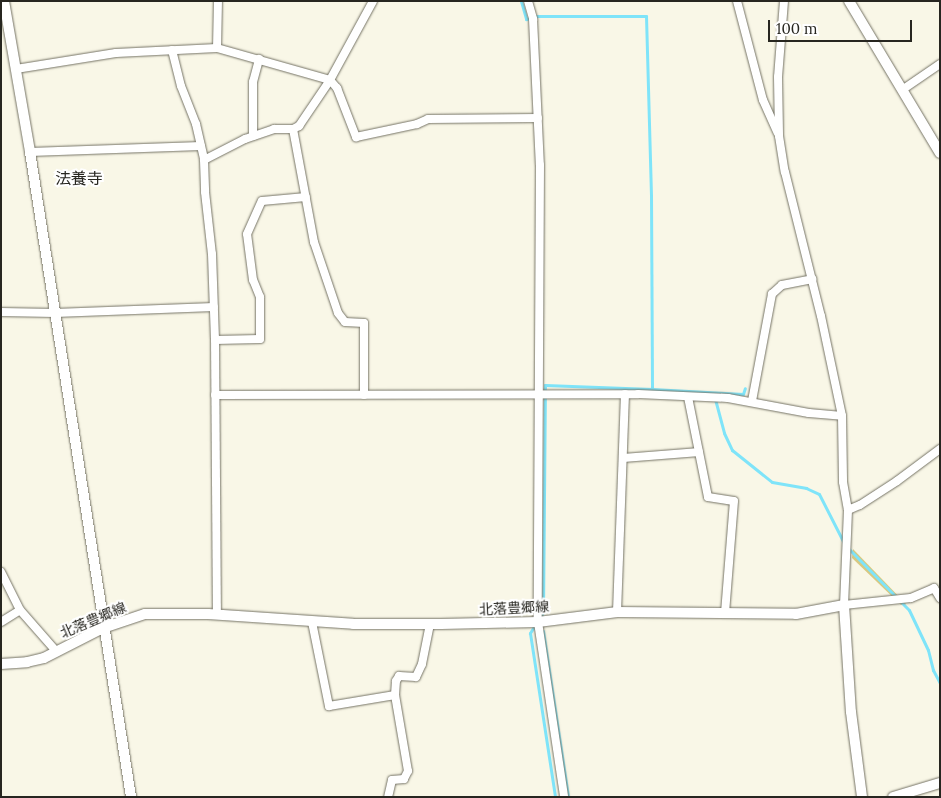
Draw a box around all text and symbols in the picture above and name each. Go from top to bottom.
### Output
scale bar [771,10,915,42]
text: 100 m [776,19,817,38]
district label: 法養寺 [55,168,103,188]
street label: 北落豊郷線 [479,598,549,618]
street label: 北落豊郷線 [58,599,128,641]

